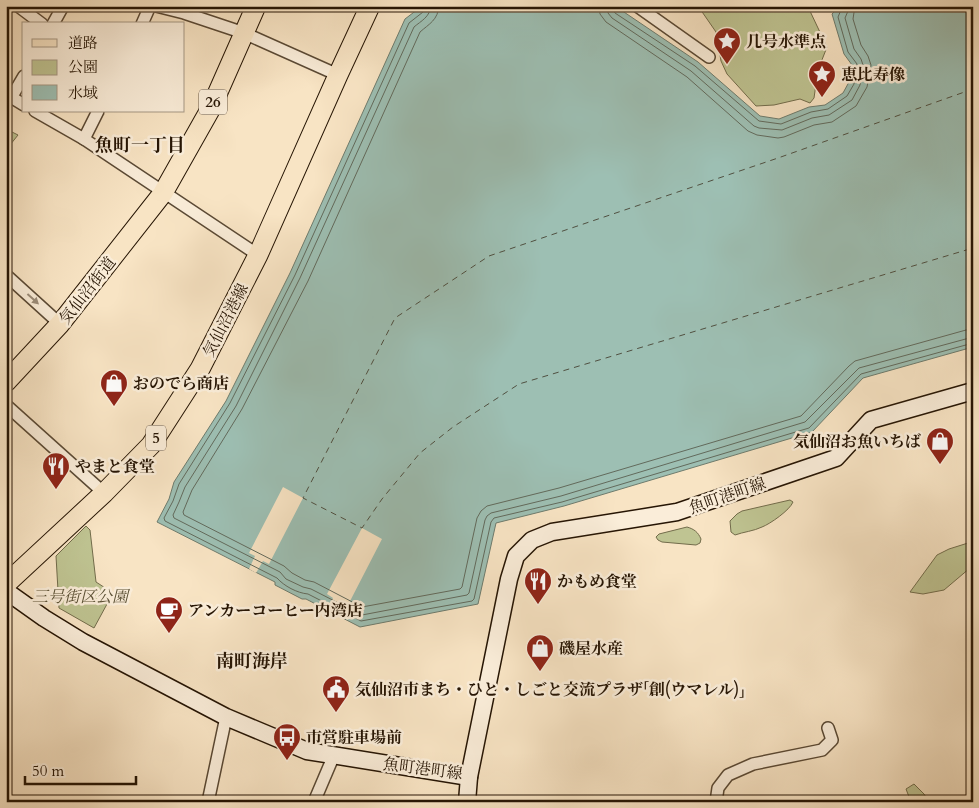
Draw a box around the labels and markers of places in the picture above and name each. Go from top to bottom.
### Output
place icon: 几号水準点 [712,26,742,65]
place label: 几号水準点 [746,31,826,53]
place icon: 恵比寿像 [807,59,837,98]
place label: 恵比寿像 [841,64,905,86]
shop icon: おのでら商店 [99,368,129,407]
place label: おのでら商店 [133,373,229,395]
shop icon: 気仙沼お魚いちば [925,426,955,465]
place label: 気仙沼お魚いちば [793,431,921,453]
restaurant icon: やまと食堂 [41,451,71,490]
place label: やまと食堂 [75,456,155,478]
restaurant icon: かもめ食堂 [523,566,553,605]
place label: かもめ食堂 [557,571,637,593]
cafe icon: アンカーコーヒー内湾店 [154,595,184,634]
place label: アンカーコーヒー内湾店 [188,600,363,622]
shop icon: 磯屋水産 [525,633,555,672]
place label: 磯屋水産 [559,638,623,660]
public building icon: 気仙沼市まち・ひと・しごと交流プラザ「創(ウマレル)」 [321,674,351,713]
place label: 気仙沼市まち・ひと・しごと交流プラザ「創(ウマレル)」 [355,679,745,701]
bus stop icon: 市営駐車場前 [272,722,302,761]
place label: 市営駐車場前 [306,727,402,749]

